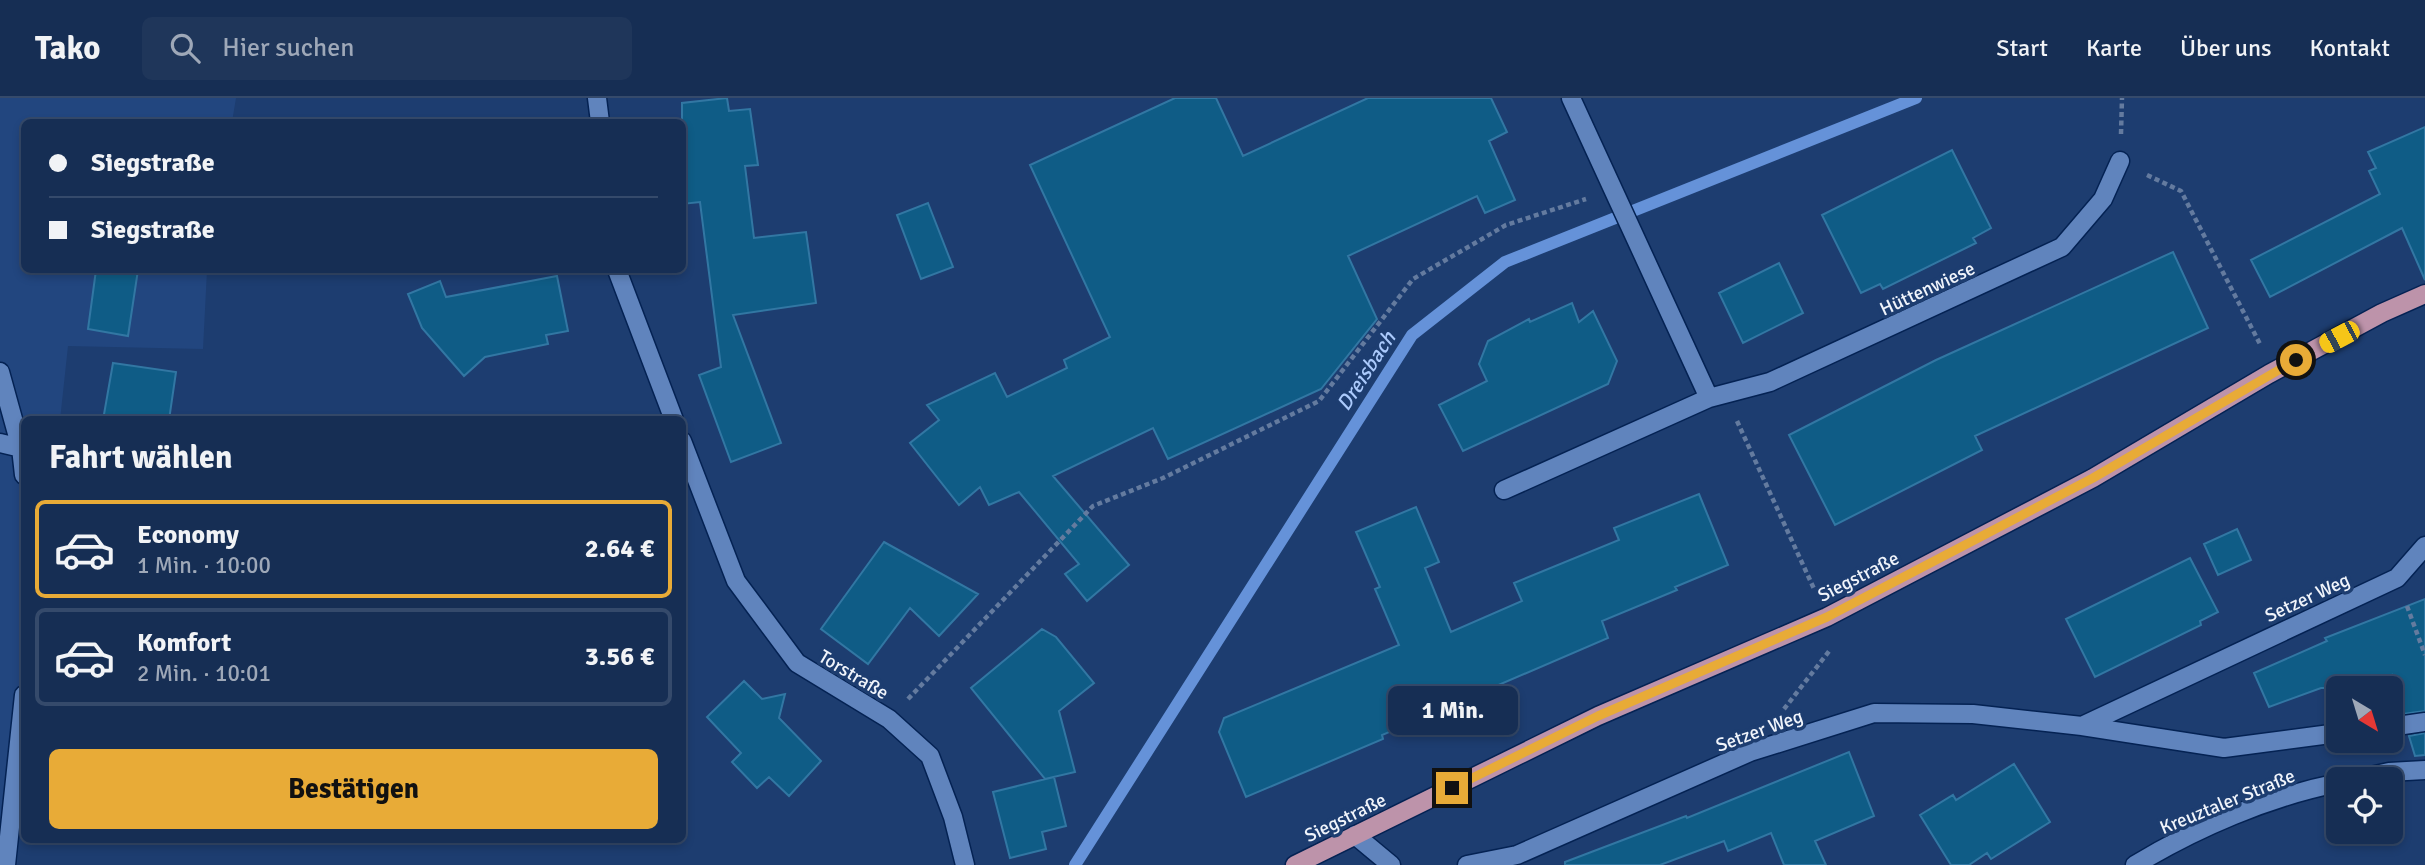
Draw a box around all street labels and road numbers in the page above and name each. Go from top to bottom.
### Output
street label: Hüttenwiese [1876,256,1979,321]
street label: Siegstraße [1814,546,1903,608]
street label: Setzer Weg [2261,568,2354,628]
street label: Torstraße [814,645,893,705]
street label: Setzer Weg [1713,704,1806,758]
street label: Kreuztaler Straße [2156,764,2299,840]
street label: Siegstraße [1301,788,1390,848]

